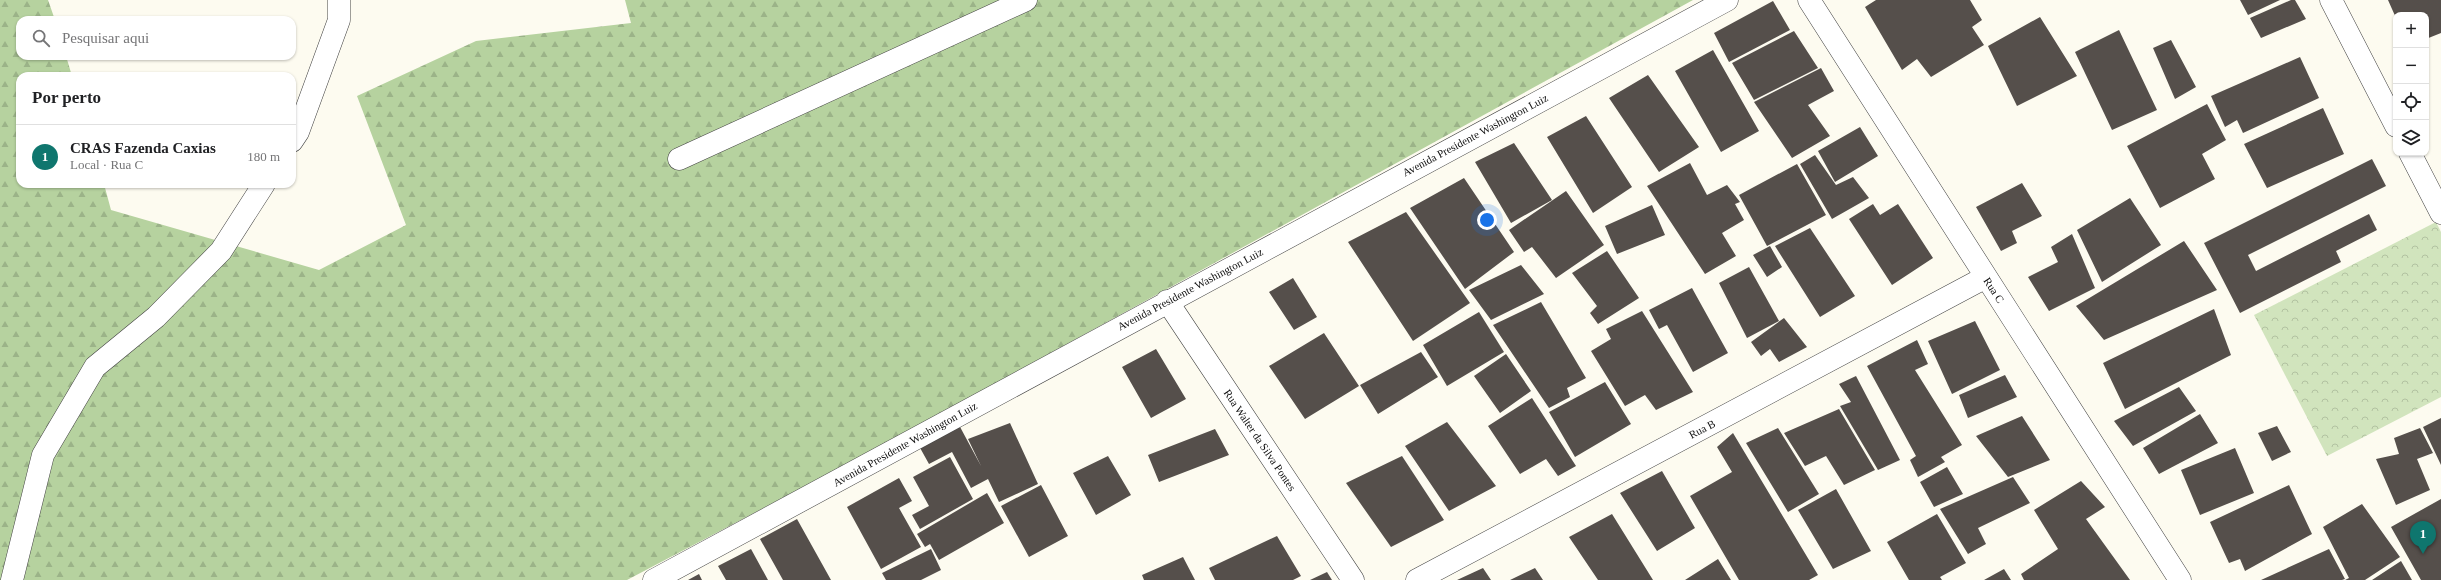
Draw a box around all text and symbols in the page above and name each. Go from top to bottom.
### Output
map controls [2393,12,2429,156]
button: + [2393,12,2429,48]
search box [16,16,296,60]
icon: search [30,27,52,49]
text: Pesquisar aqui [62,30,149,46]
button: − [2393,48,2429,84]
button: locate [2393,84,2429,120]
text: Por perto [32,88,101,107]
street label: Avenida Presidente Washington Luiz [1400,91,1550,179]
button: layers [2393,120,2429,156]
text: CRAS Fazenda Caxias [70,140,216,156]
text: 1 [42,149,48,164]
text: 180 m [247,149,280,164]
text: Local · Rua C [70,157,143,172]
your location [1477,210,1497,230]
street label: Avenida Presidente Washington Luiz [1115,245,1265,333]
street label: Rua C [1981,275,2007,305]
street label: Rua Walter da Silva Pontes [1222,387,1298,493]
street label: Avenida Presidente Washington Luiz [831,399,979,489]
street label: Rua B [1687,417,1717,441]
pin: 1 [2410,521,2436,554]

